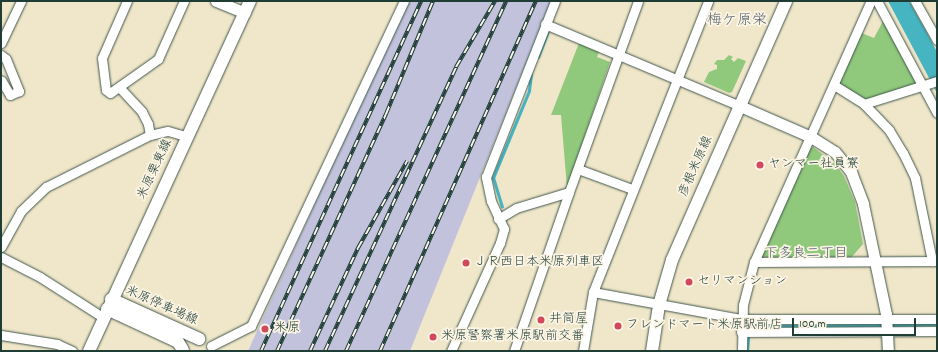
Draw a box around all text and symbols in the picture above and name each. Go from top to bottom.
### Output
district label: 梅ケ原栄 [707,13,767,31]
street label: 彦根米原線 [677,134,717,200]
street label: 米原栗東線 [135,137,177,203]
place label: ヤンマー社員寮 [768,157,859,173]
marker: ヤンマー社員寮 [755,160,765,170]
district label: 下多良二丁目 [764,246,848,262]
place label: ＪＲ西日本米原列車区 [474,255,604,271]
marker: ＪＲ西日本米原列車区 [461,258,471,268]
place label: セリマンション [697,274,788,290]
marker: セリマンション [684,277,694,287]
street label: 米原停車場線 [122,284,200,330]
scale bar [794,310,918,336]
place label: 井筒屋 [549,312,588,328]
marker: 井筒屋 [536,315,546,325]
text: 100 m [799,316,826,333]
place label: フレンドマート米原駅前店 [626,318,782,334]
place label: 米原 [274,321,300,337]
marker: フレンドマート米原駅前店 [613,321,623,331]
marker: 米原 [259,323,271,335]
place label: 米原警察署米原駅前交番 [441,329,584,345]
marker: 米原警察署米原駅前交番 [428,332,438,342]

